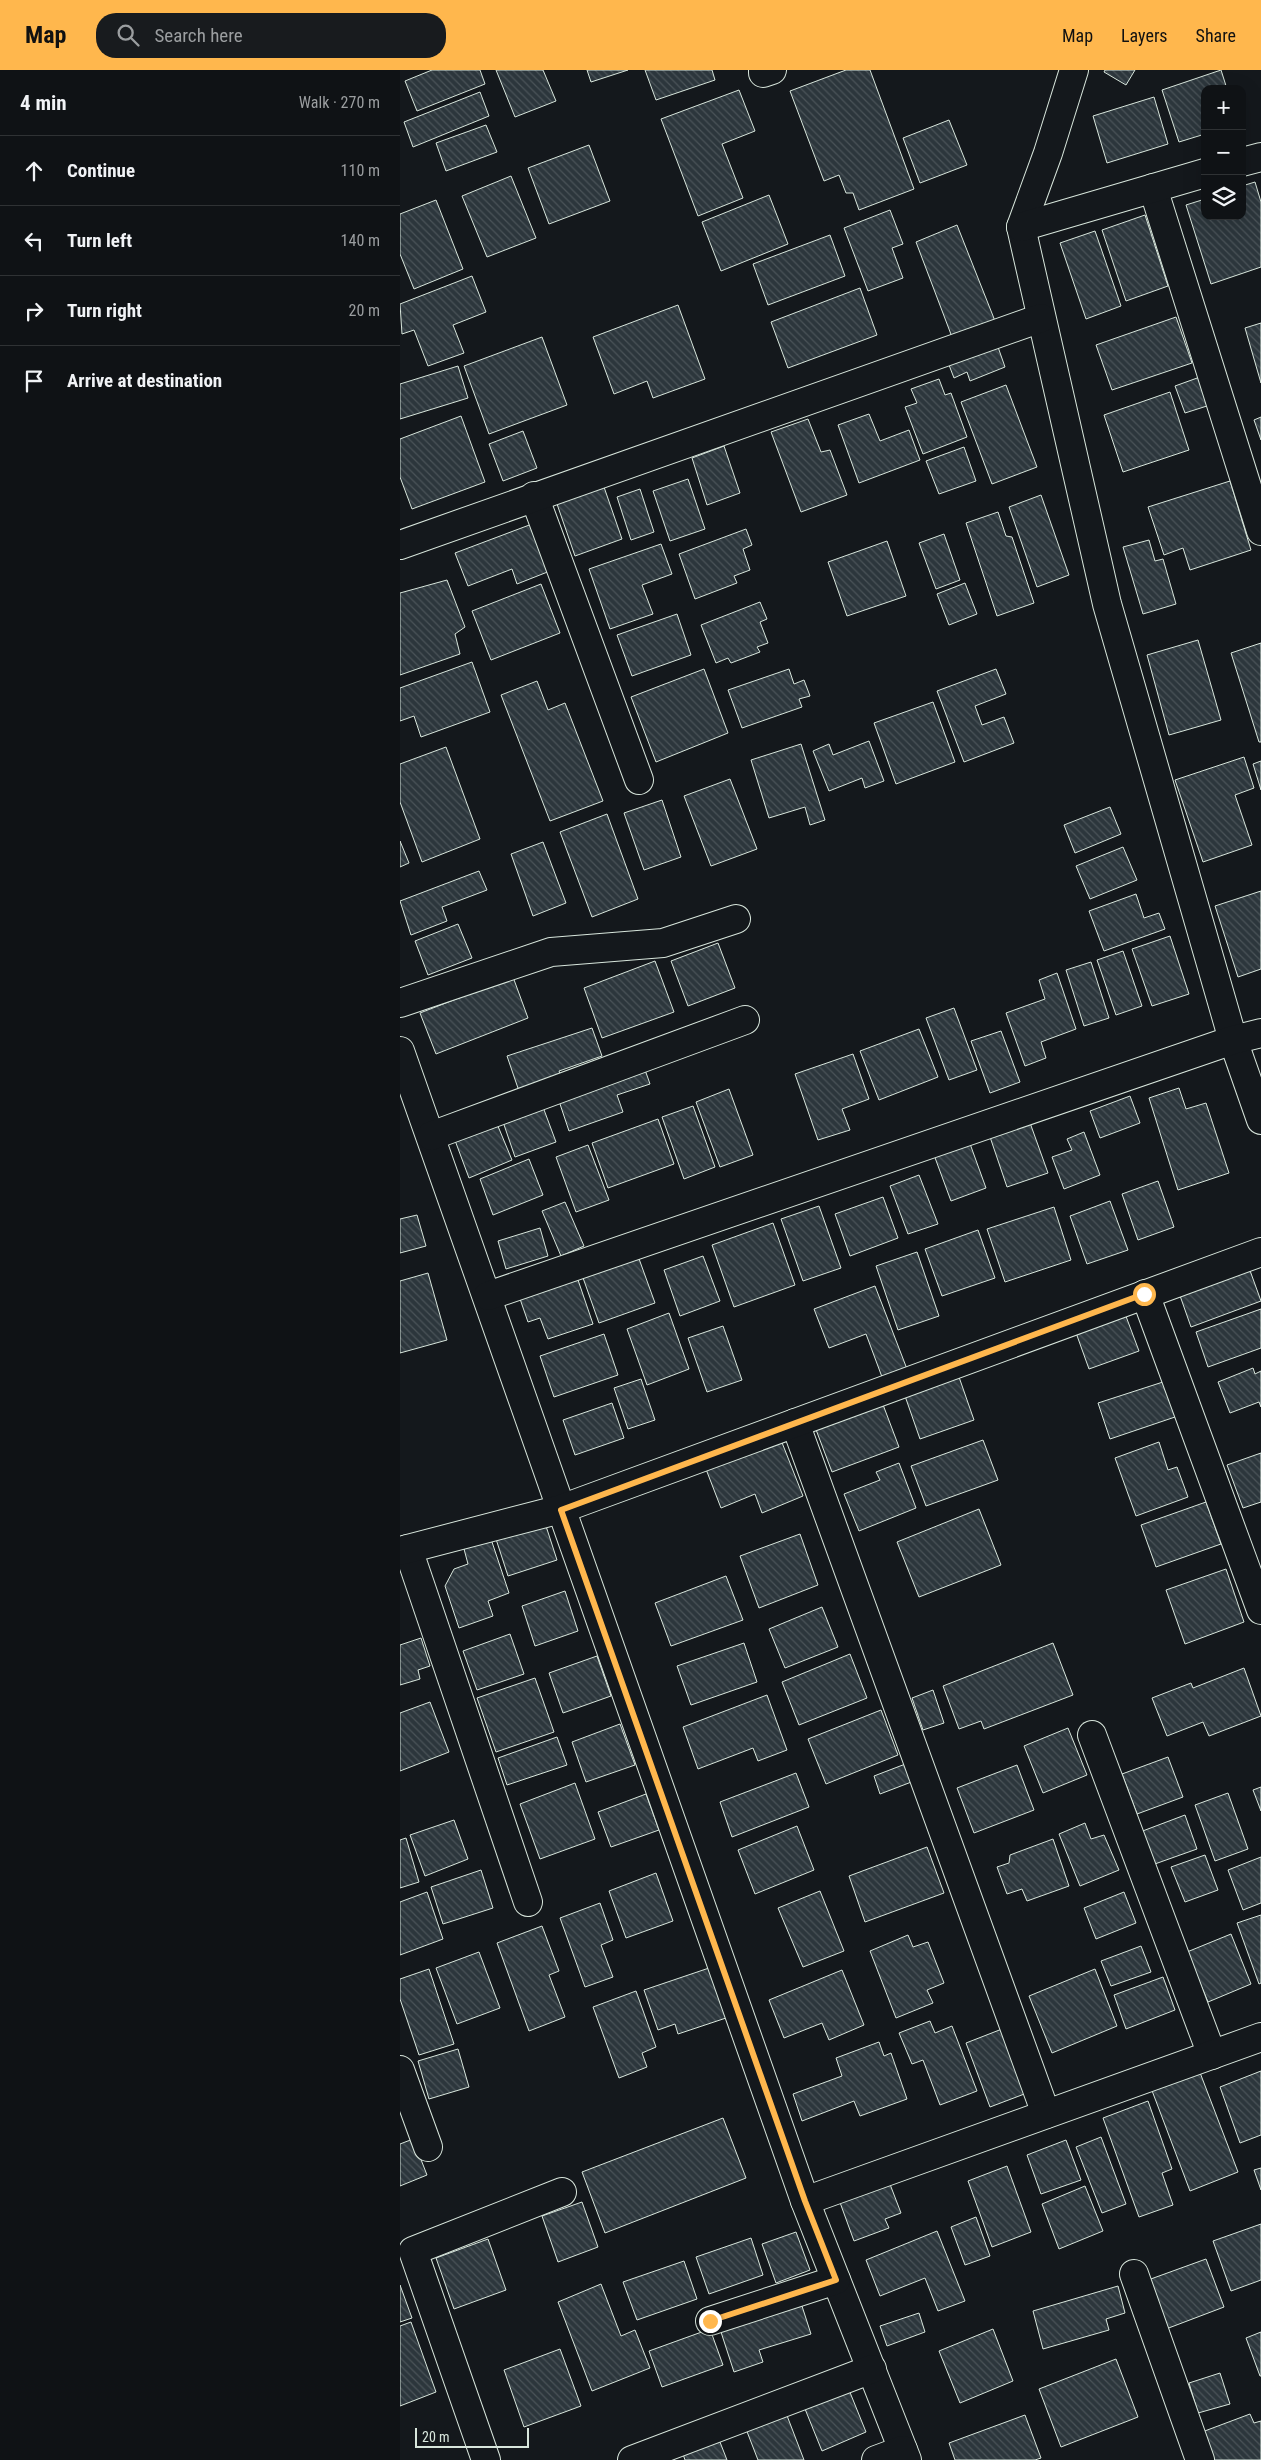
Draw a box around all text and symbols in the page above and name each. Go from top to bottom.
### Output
search box [96,13,446,58]
text: Map [25,21,66,49]
icon: search [114,21,142,49]
text: Search here [154,24,243,47]
text: Map [1062,25,1093,46]
text: Layers [1121,25,1168,46]
text: Share [1196,25,1236,46]
map controls [1201,85,1246,220]
button: + [1201,85,1246,130]
text: 4 min [20,91,67,115]
text: Walk · 270 m [299,93,380,112]
button: − [1201,130,1246,175]
icon: ahead [20,157,48,185]
text: Continue [67,159,135,182]
text: 110 m [341,161,380,180]
button: layers [1201,175,1246,220]
icon: left [20,227,48,255]
text: Turn left [67,229,132,252]
text: 140 m [341,231,380,250]
icon: right [20,297,48,325]
text: Turn right [67,299,142,322]
text: 20 m [348,301,380,320]
icon: arrive [20,367,48,395]
text: Arrive at destination [67,369,222,392]
route start [1133,1283,1156,1306]
route end [699,2310,722,2333]
scale bar [415,2425,529,2448]
text: 20 m [422,2429,450,2445]

